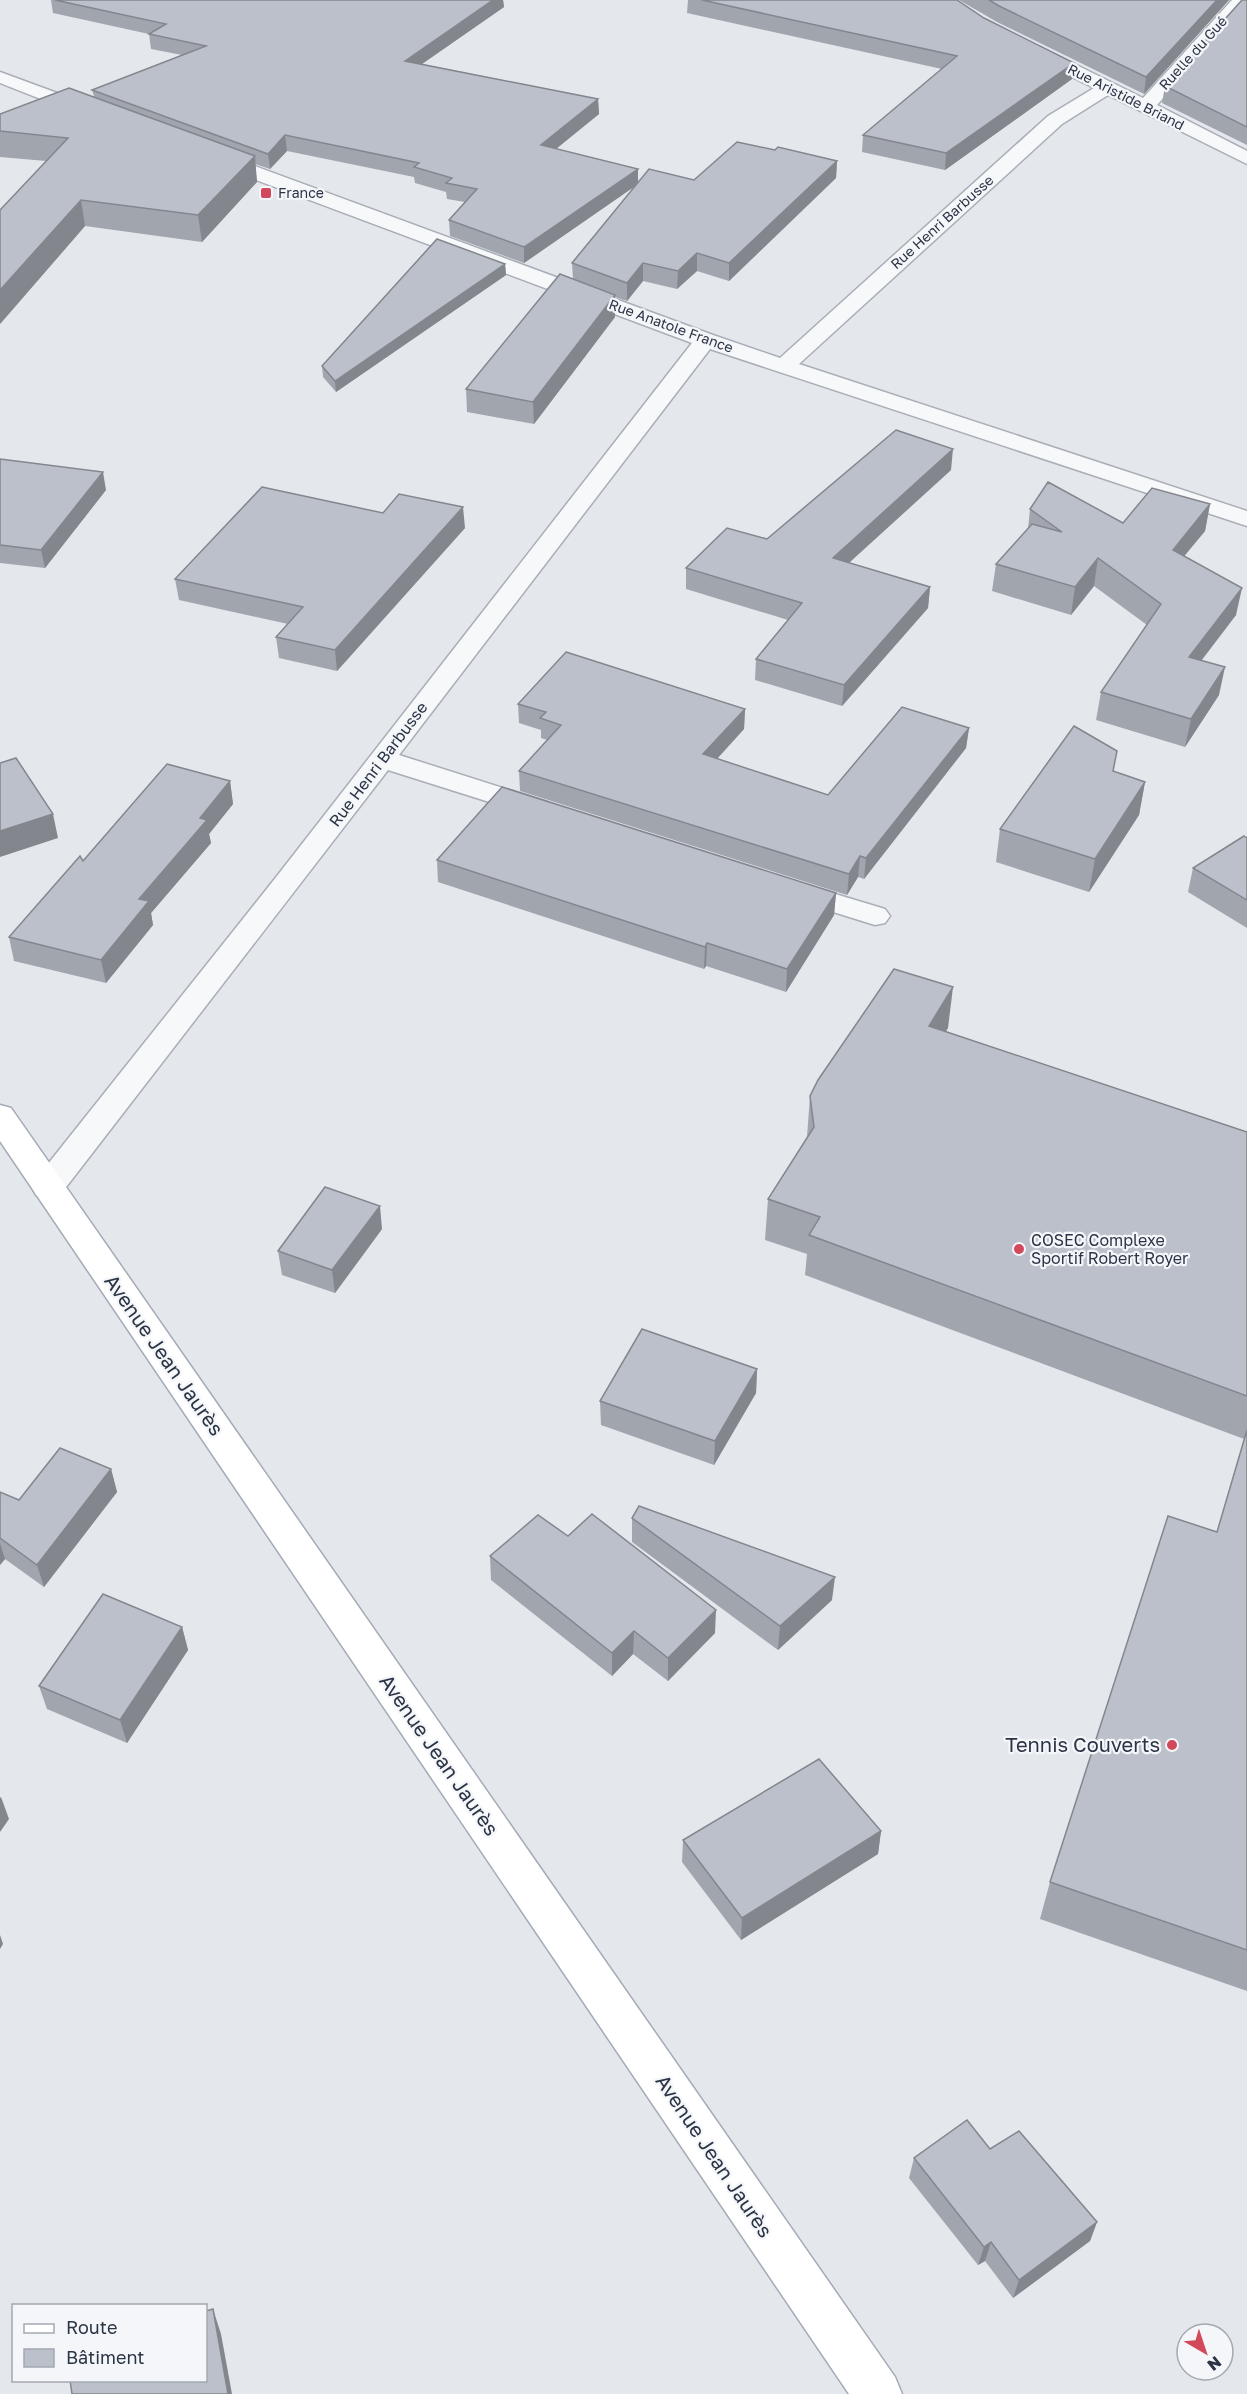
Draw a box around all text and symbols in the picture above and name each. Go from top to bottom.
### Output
street label: Ruelle du Gué [1155,12,1230,93]
street label: Rue Aristide Briand [1065,60,1187,133]
street label: Rue Henri Barbusse [887,171,996,272]
place label: France [278,184,324,201]
marker: France [259,186,273,200]
street label: Rue Anatole France [607,295,736,356]
street label: Rue Henri Barbusse [325,698,431,830]
place label: COSEC Complexe Sportif Robert Royer [1031,1230,1188,1268]
marker: COSEC Complexe Sportif Robert Royer [1012,1242,1026,1256]
street label: Avenue Jean Jaurès [100,1269,229,1440]
street label: Avenue Jean Jaurès [375,1669,504,1840]
place label: Tennis Couverts [1005,1732,1160,1756]
marker: Tennis Couverts [1165,1738,1179,1752]
street label: Avenue Jean Jaurès [651,2069,778,2241]
legend [12,2304,207,2382]
text: Route [66,2316,117,2338]
north arrow [1175,2322,1235,2382]
text: Bâtiment [66,2346,145,2368]
text: N [1203,2352,1225,2375]

